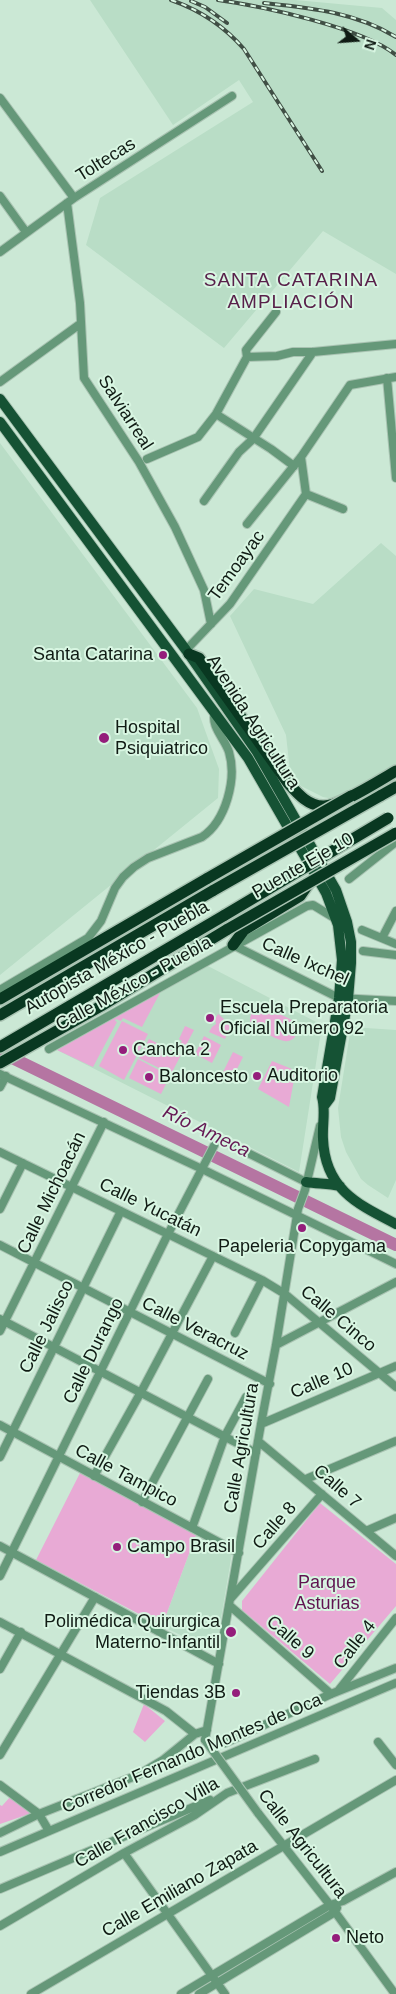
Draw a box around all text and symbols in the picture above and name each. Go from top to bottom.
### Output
north arrow [331,15,381,65]
text: N [361,37,379,52]
street label: Toltecas [72,133,140,187]
district label: SANTA CATARINA AMPLIACIÓN [202,270,380,314]
street label: Salviarreal [93,371,157,455]
street label: Temoayac [204,526,270,606]
place label: Santa Catarina [33,644,153,666]
marker: Santa Catarina [157,649,169,661]
street label: Avenida Agricultura [202,651,304,793]
place label: Hospital Psiquiatrico [115,717,208,760]
marker: Hospital Psiquiatrico [97,731,111,745]
street label: Puente Eje 10 [249,828,357,904]
street label: Autopista México - Puebla [21,896,213,1020]
street label: Calle México - Puebla [52,932,216,1036]
street label: Calle Ixchel [258,933,352,991]
place label: Escuela Preparatoria Oficial Número 92 [220,997,388,1040]
marker: Escuela Preparatoria Oficial Número 92 [204,1012,216,1024]
place label: Cancha 2 [133,1039,210,1061]
marker: Cancha 2 [117,1044,129,1056]
place label: Auditorio [267,1065,338,1087]
place label: Baloncesto [159,1066,248,1088]
marker: Auditorio [251,1070,263,1082]
marker: Baloncesto [143,1071,155,1083]
water label: Río Ameca [159,1101,253,1163]
street label: Calle Michoacán [13,1128,91,1258]
street label: Calle Yucatán [95,1174,205,1242]
marker: Papeleria Copygama [296,1222,308,1234]
place label: Papeleria Copygama [218,1236,386,1258]
street label: Calle Jalisco [15,1277,79,1377]
street label: Calle Cinco [296,1281,380,1357]
street label: Calle Veracruz [138,1293,252,1365]
street label: Calle Durango [59,1295,129,1407]
street label: Calle 10 [287,1358,357,1404]
street label: Calle Agricultura [220,1381,264,1515]
street label: Calle Tampico [71,1440,181,1512]
street label: Calle 7 [309,1460,365,1514]
street label: Calle 8 [248,1498,302,1554]
place label: Campo Brasil [127,1536,235,1558]
marker: Campo Brasil [111,1541,123,1553]
park label: Parque Asturias [294,1572,360,1615]
place label: Polimédica Quirurgica Materno-Infantil [44,1611,220,1654]
street label: Calle 9 [262,1611,318,1665]
street label: Calle 4 [329,1616,381,1674]
marker: Polimédica Quirurgica Materno-Infantil [224,1625,238,1639]
place label: Tiendas 3B [136,1682,226,1704]
marker: Tiendas 3B [230,1687,242,1699]
street label: Corredor Fernando Montes de Oca [59,1689,325,1819]
street label: Calle Francisco Villa [71,1773,223,1873]
street label: Calle Agricultura [253,1785,351,1903]
street label: Calle Emiliano Zapata [98,1836,262,1942]
place label: Neto [346,1927,384,1949]
marker: Neto [330,1932,342,1944]

